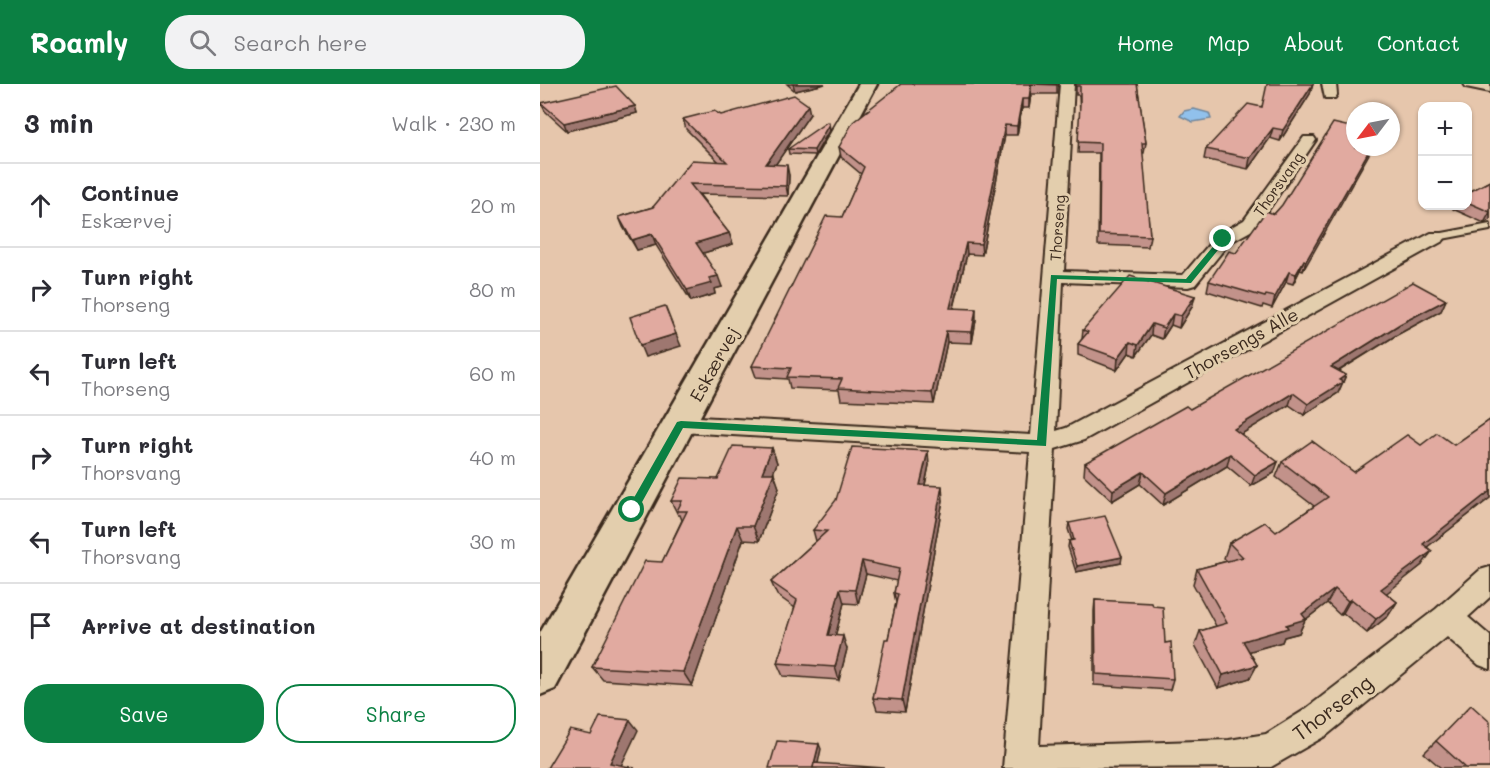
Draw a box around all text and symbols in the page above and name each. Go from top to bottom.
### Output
search box [165,15,585,69]
text: Roamly [30,24,129,60]
icon: search [186,26,219,59]
text: Search here [234,28,367,57]
text: Home [1117,29,1174,56]
text: Map [1207,29,1250,56]
text: About [1283,29,1344,56]
text: Contact [1377,29,1460,56]
north arrow [1346,102,1400,156]
map controls [1418,102,1472,210]
button: + [1418,102,1472,156]
text: 3 min [24,106,93,140]
text: Walk · 230 m [391,110,516,136]
street label: Thorsvang [1248,147,1308,220]
button: − [1418,156,1472,210]
text: Continue [81,178,179,207]
icon: ahead [24,189,57,222]
text: 20 m [470,192,516,218]
street label: Thorseng [1045,194,1069,262]
text: Eskærvej [81,207,172,233]
route end [1209,225,1235,251]
text: Turn right [81,262,193,291]
icon: right [24,273,57,306]
text: 80 m [469,276,516,302]
text: Thorseng [81,291,170,317]
street label: Thorsengs Alle [1179,302,1303,384]
street label: Eskærvej [684,322,744,406]
text: Turn left [81,346,177,375]
icon: left [24,357,57,390]
text: 60 m [469,360,516,386]
text: Thorseng [81,375,170,401]
text: Turn right [81,430,193,459]
icon: right [24,441,57,474]
text: 40 m [470,444,516,470]
text: Thorsvang [81,459,181,485]
route start [618,496,644,522]
text: Turn left [81,514,177,543]
icon: left [24,525,57,558]
text: 30 m [470,528,516,554]
text: Thorsvang [81,543,181,569]
icon: arrive [24,609,57,642]
text: Arrive at destination [81,611,316,640]
street label: Thorseng [1287,668,1377,746]
button: Save [24,684,264,743]
button: Share [276,684,516,743]

